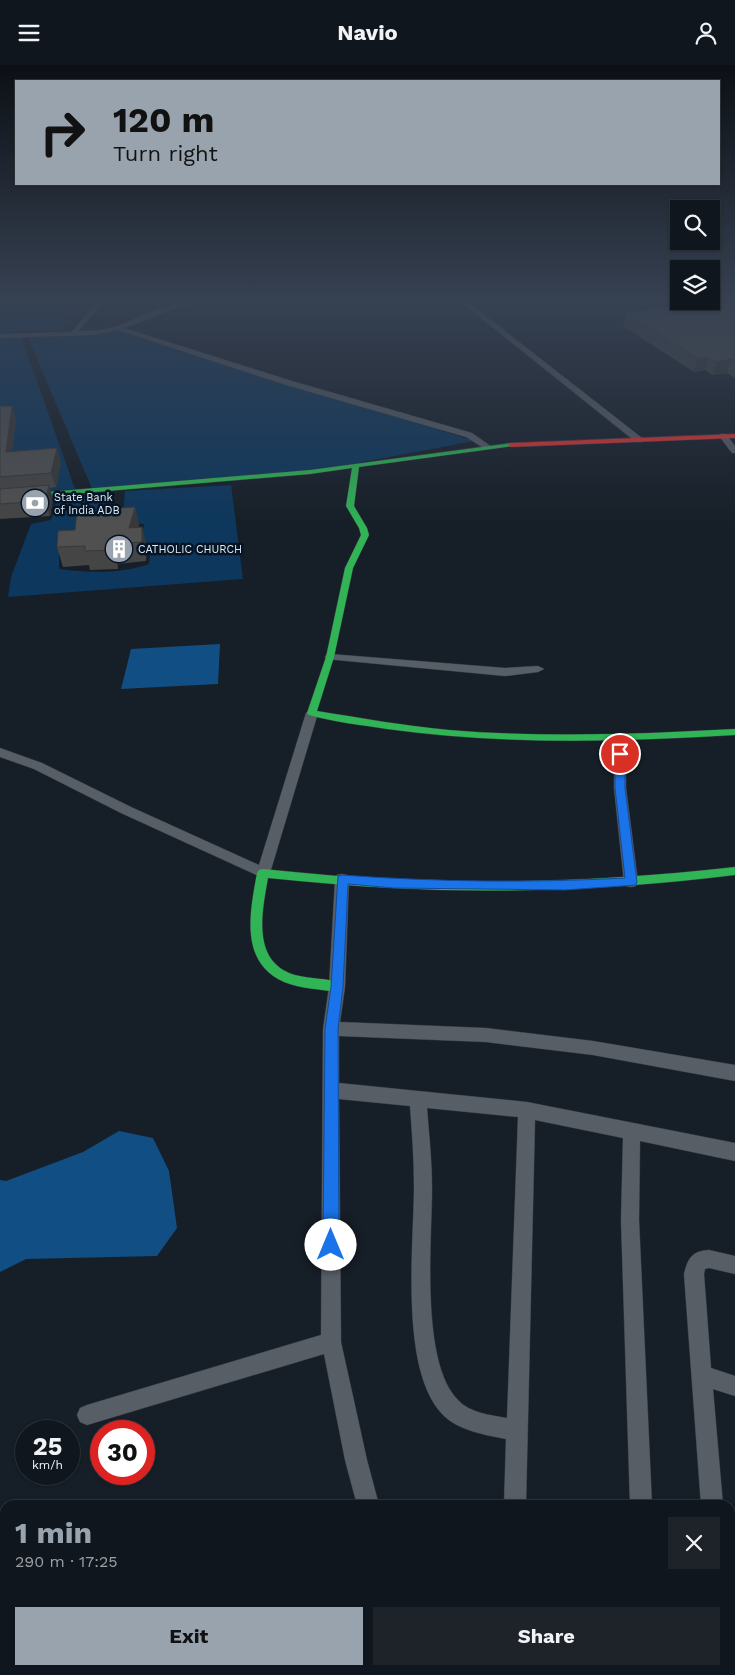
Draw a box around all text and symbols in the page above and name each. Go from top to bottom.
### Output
icon: menu [15,19,43,47]
icon: person [692,19,720,47]
text: Navio [337,20,398,45]
text: 120 m [113,99,214,141]
icon: right [30,100,95,165]
text: Turn right [113,141,218,166]
map controls [670,200,720,310]
button: search [670,200,720,250]
button: layers [670,260,720,310]
bank icon: State Bank of India ADB [20,488,50,518]
place label: State Bank of India ADB [54,491,120,517]
building icon: CATHOLIC CHURCH [104,534,134,564]
place label: CATHOLIC CHURCH [138,543,242,556]
pin [599,733,641,775]
icon: arrive [606,740,634,768]
position arrow [304,1218,356,1270]
speed limit sign: 30 [90,1420,155,1485]
text: 25 [33,1432,62,1461]
text: km/h [32,1458,63,1472]
text: 1 min [15,1515,92,1550]
button: close [668,1517,720,1569]
text: 290 m · 17:25 [15,1552,118,1571]
button: Exit [15,1607,363,1665]
button: Share [373,1607,720,1665]

